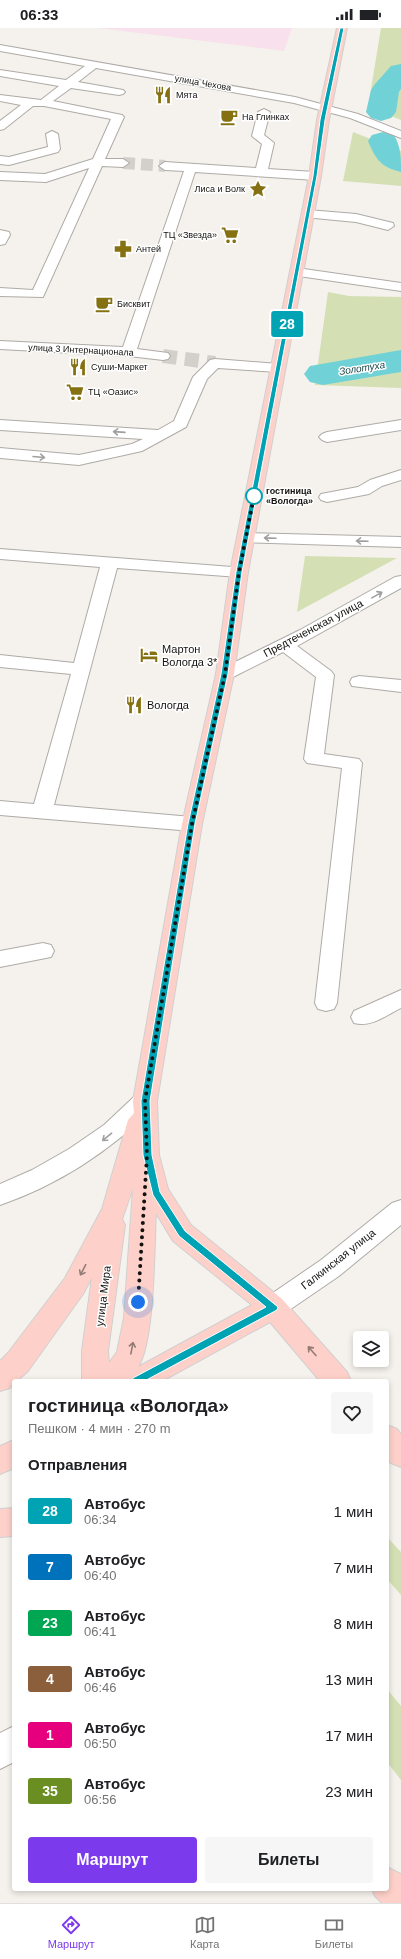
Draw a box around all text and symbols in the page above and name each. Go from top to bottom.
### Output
text: 06:33 [20,6,58,23]
street label: улица Чехова [174,73,232,93]
restaurant icon: Мята [153,85,173,105]
place label: Мята [176,90,197,100]
cafe icon: На Глинках [219,107,239,127]
place label: На Глинках [242,112,290,122]
place icon: Лиса и Волк [248,179,268,199]
place label: Лиса и Волк [195,184,245,194]
supermarket icon: ТЦ «Звезда» [220,225,240,245]
place label: ТЦ «Звезда» [163,230,217,240]
pharmacy icon: Антей [113,239,133,259]
place label: Антей [136,244,161,254]
cafe icon: Бисквит [94,294,114,314]
place label: Бисквит [117,299,150,309]
line badge: 28 [269,311,305,337]
text: 28 [279,316,295,332]
street label: улица 3 Интернационала [28,342,134,358]
restaurant icon: Суши-Маркет [68,357,88,377]
water label: Золотуха [338,359,386,377]
place label: Суши-Маркет [91,362,148,372]
supermarket icon: ТЦ «Оазис» [65,382,85,402]
place label: ТЦ «Оазис» [88,387,138,397]
one-way arrow [113,429,126,436]
one-way arrow [32,453,45,460]
place label: гостиница «Вологда» [266,486,313,506]
marker: гостиница «Вологда» [245,487,263,505]
one-way arrow [264,535,277,542]
one-way arrow [356,537,369,545]
one-way arrow [371,590,383,598]
street label: Предтеченская улица [261,596,366,659]
place label: Мартон Вологда 3* [162,643,218,668]
hotel icon: Мартон Вологда 3* [139,645,159,665]
restaurant icon: Вологда [124,695,144,715]
place label: Вологда [147,699,190,711]
one-way arrow [101,1133,112,1142]
street label: Галкинская улица [299,1226,378,1292]
one-way arrow [79,1264,86,1276]
street label: улица Мира [93,1264,113,1327]
your location [128,1292,148,1312]
map controls [353,1331,389,1367]
button: layers [353,1331,389,1367]
one-way arrow [128,1342,136,1355]
one-way arrow [307,1346,316,1357]
button: heart [331,1392,373,1434]
text: гостиница «Вологда» [28,1395,229,1416]
text: Пешком · 4 мин · 270 m [28,1421,170,1436]
text: Отправления [28,1456,127,1473]
text: Автобус [84,1495,146,1512]
text: 28 [42,1503,58,1519]
text: 1 мин [334,1503,373,1520]
text: 06:34 [84,1512,117,1527]
text: Автобус [84,1551,146,1568]
text: 7 [46,1559,54,1575]
text: 7 мин [334,1559,373,1576]
text: 06:40 [84,1568,117,1583]
text: Автобус [84,1607,146,1624]
text: 23 [42,1615,58,1631]
text: 8 мин [334,1615,373,1632]
text: 06:41 [84,1624,117,1639]
text: Автобус [84,1663,146,1680]
text: 4 [46,1671,54,1687]
text: 13 мин [325,1671,373,1688]
text: 06:46 [84,1680,117,1695]
text: Автобус [84,1719,146,1736]
text: 1 [46,1727,54,1743]
text: 17 мин [325,1727,373,1744]
text: 06:50 [84,1736,117,1751]
text: Автобус [84,1775,146,1792]
text: 35 [42,1783,58,1799]
text: 23 мин [325,1783,373,1800]
text: 06:56 [84,1792,117,1807]
button: Маршрут [28,1837,197,1883]
button: Билеты [205,1837,373,1883]
tab: Маршрут [48,1914,95,1950]
tab: Карта [190,1914,219,1950]
tab: Билеты [315,1914,353,1950]

